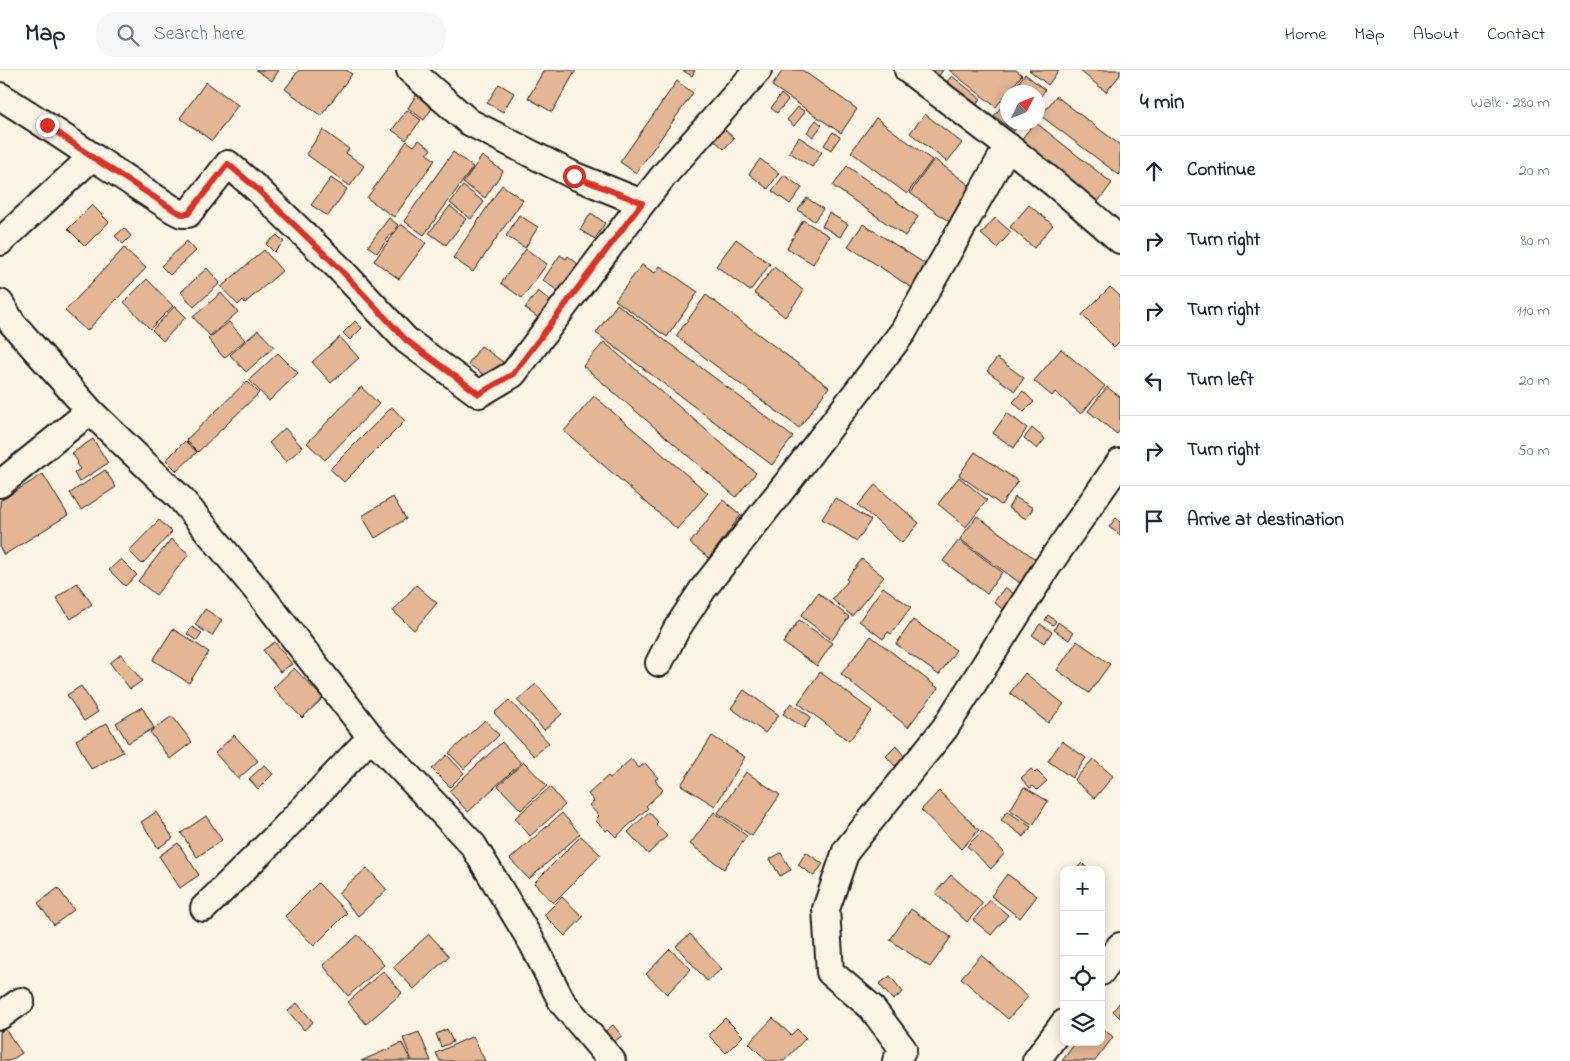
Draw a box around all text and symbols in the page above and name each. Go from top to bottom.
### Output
search box [96,12,446,57]
text: Map [25,17,66,52]
icon: search [114,21,142,49]
text: Search here [154,21,245,48]
text: Home [1285,22,1326,48]
text: Map [1354,22,1385,48]
text: About [1413,22,1459,48]
text: Contact [1487,22,1545,48]
north arrow [1000,85,1045,130]
text: 4 min [1140,88,1184,118]
text: Walk · 280 m [1471,91,1550,115]
route end [36,114,59,137]
icon: ahead [1140,157,1168,185]
text: Continue [1187,157,1255,184]
text: 20 m [1519,159,1550,183]
route start [563,165,586,188]
icon: right [1140,227,1168,255]
text: Turn right [1187,227,1260,254]
text: 80 m [1521,229,1550,253]
icon: right [1140,297,1168,325]
text: Turn right [1187,297,1260,324]
text: 110 m [1516,299,1550,323]
icon: left [1140,367,1168,395]
text: Turn left [1187,367,1254,394]
text: 20 m [1519,369,1550,393]
icon: right [1140,437,1168,465]
text: Turn right [1187,437,1260,464]
text: 50 m [1518,439,1550,463]
icon: arrive [1140,507,1168,535]
text: Arrive at destination [1187,507,1344,534]
map controls [1060,866,1105,1046]
button: + [1060,866,1105,911]
button: − [1060,911,1105,956]
button: locate [1060,956,1105,1001]
button: layers [1060,1001,1105,1046]

